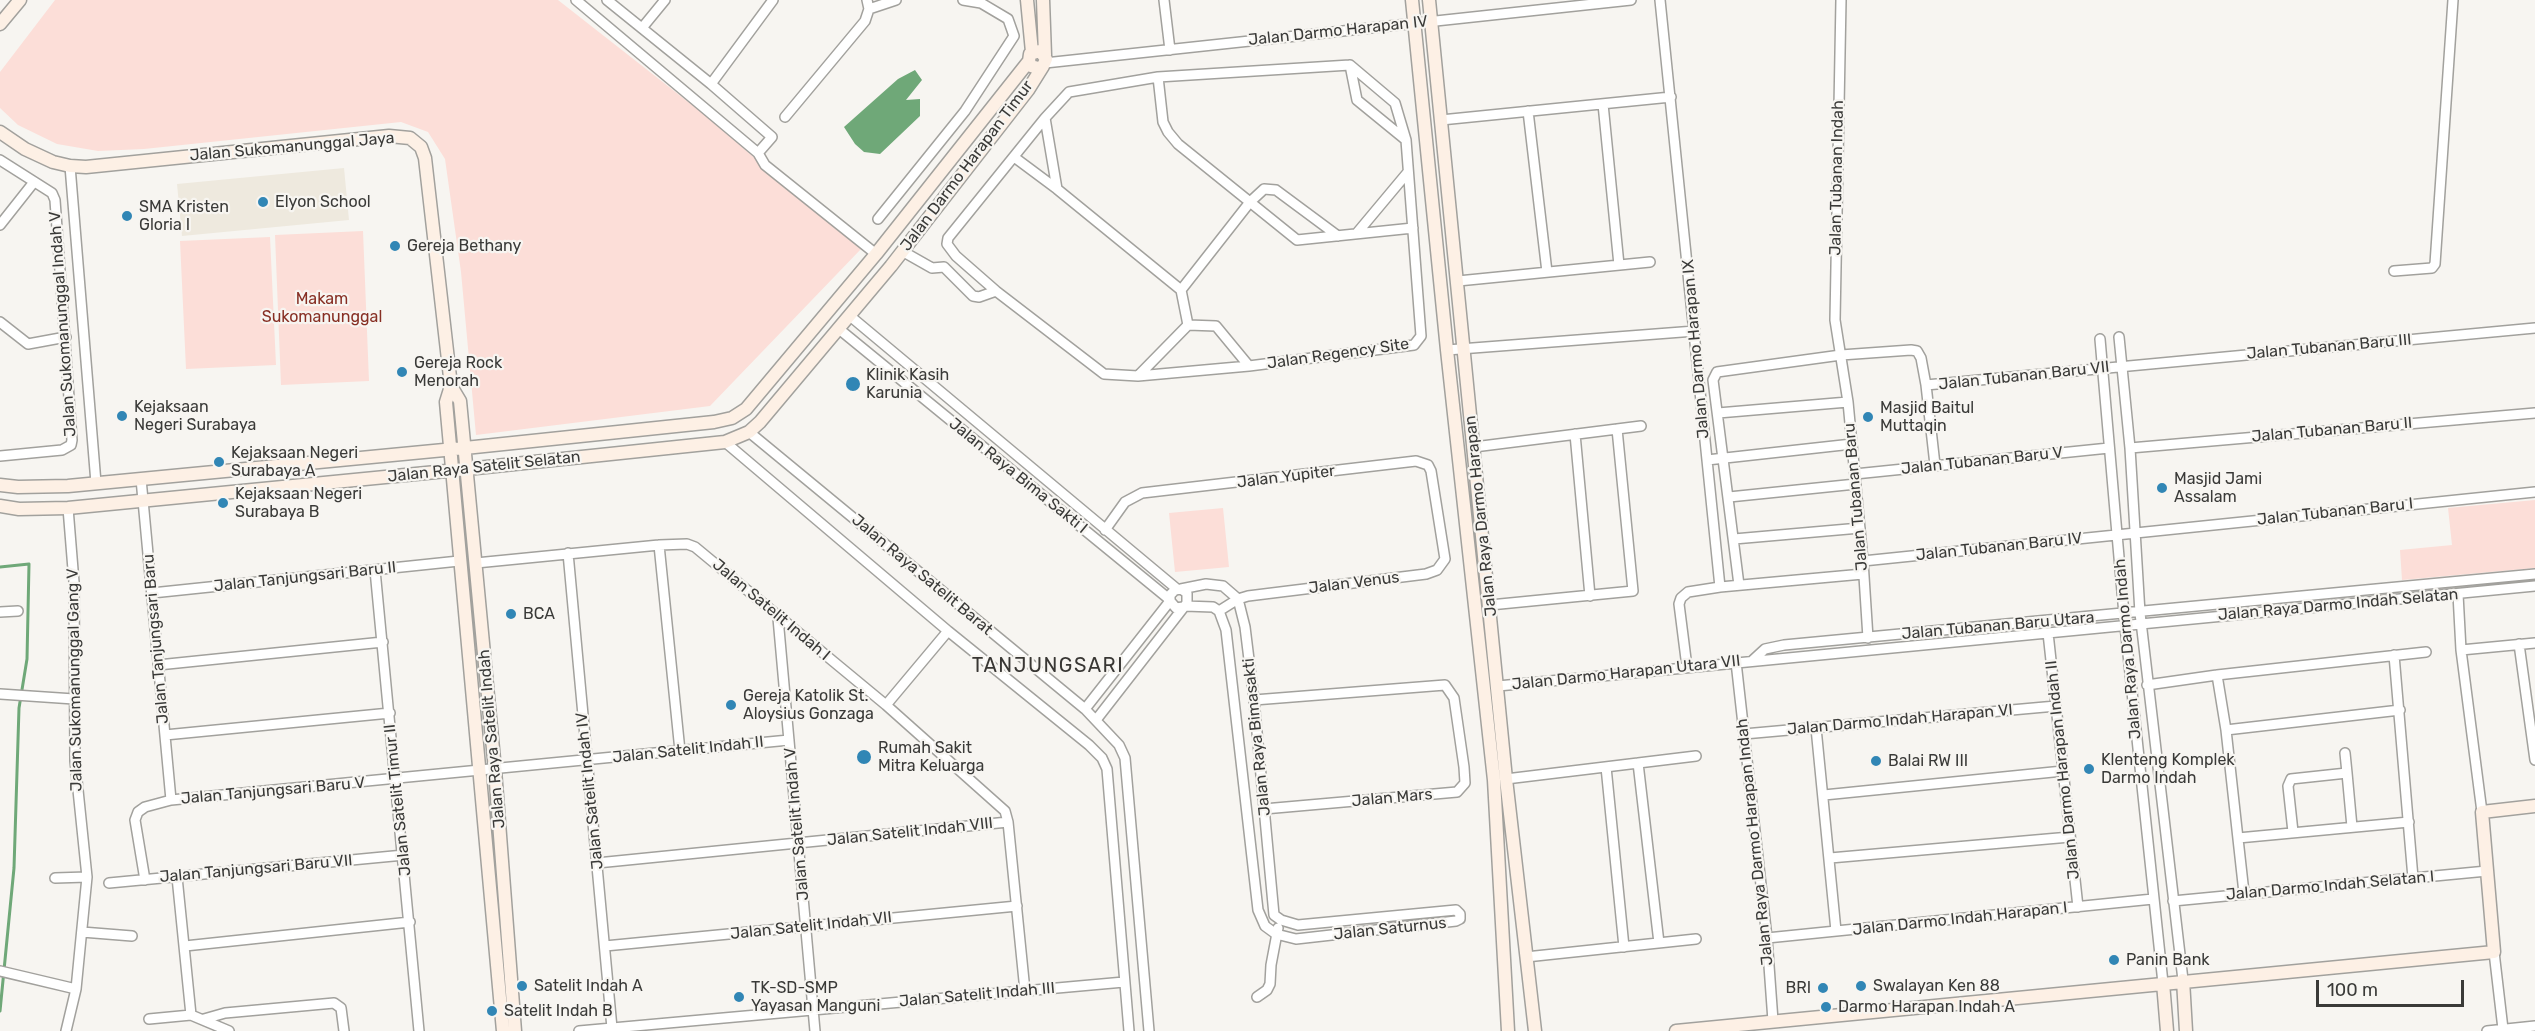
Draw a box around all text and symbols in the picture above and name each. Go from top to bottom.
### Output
street label: Jalan Darmo Harapan IV [1247,12,1429,50]
street label: Jalan Darmo Harapan Timur [897,77,1037,255]
street label: Jalan Tubanan Indah [1826,100,1848,256]
street label: Jalan Sukomanunggal Jaya [189,128,395,166]
place label: Elyon School [275,192,371,212]
marker: Elyon School [256,195,270,209]
place label: SMA Kristen Gloria I [139,197,229,235]
marker: SMA Kristen Gloria I [120,209,134,223]
street label: Jalan Sukomanunggal Indah V [46,210,80,438]
place label: Gereja Bethany [407,236,521,256]
marker: Gereja Bethany [388,239,402,253]
street label: Jalan Darmo Harapan IX [1679,258,1713,440]
park label: Makam Sukomanunggal [262,289,382,327]
street label: Jalan Tubanan Baru III [2246,330,2412,364]
street label: Jalan Regency Site [1266,335,1410,373]
place label: Gereja Rock Menorah [414,353,502,391]
street label: Jalan Tubanan Baru VII [1938,357,2110,395]
marker: Gereja Rock Menorah [395,365,409,379]
place label: Klinik Kasih Karunia [866,365,949,403]
marker: Klinik Kasih Karunia [844,375,862,393]
place label: Kejaksaan Negeri Surabaya [134,397,256,435]
place label: Masjid Baitul Muttaqin [1880,398,1974,436]
marker: Kejaksaan Negeri Surabaya [115,409,129,423]
marker: Masjid Baitul Muttaqin [1861,410,1875,424]
street label: Jalan Tubanan Baru II [2251,413,2413,447]
street label: Jalan Raya Bima Sakti I [945,414,1091,538]
street label: Jalan Raya Darmo Harapan [1461,415,1501,617]
street label: Jalan Tubanan Baru [1840,422,1872,572]
place label: Kejaksaan Negeri Surabaya A [231,443,358,481]
street label: Jalan Tubanan Baru V [1900,443,2064,479]
street label: Jalan Raya Satelit Selatan [387,447,581,487]
marker: Kejaksaan Negeri Surabaya A [212,455,226,469]
street label: Jalan Yupiter [1236,461,1336,493]
place label: Masjid Jami Assalam [2174,469,2262,507]
marker: Masjid Jami Assalam [2155,481,2169,495]
place label: Kejaksaan Negeri Surabaya B [235,484,362,522]
street label: Jalan Tubanan Baru I [2256,494,2414,530]
marker: Kejaksaan Negeri Surabaya B [216,496,230,510]
street label: Jalan Raya Satelit Barat [848,510,996,640]
street label: Jalan Tubanan Baru IV [1915,529,2083,565]
street label: Jalan Tanjungsari Baru [139,553,173,725]
street label: Jalan Satelit Indah I [708,555,834,665]
street label: Jalan Tanjungsari Baru II [213,558,397,596]
street label: Jalan Raya Darmo Indah [2111,558,2145,740]
street label: Jalan Sukomanunggal Gang V [63,568,87,792]
street label: Jalan Venus [1307,568,1401,598]
street label: Jalan Raya Darmo Indah Selatan [2217,585,2459,625]
place label: BCA [523,604,555,624]
marker: BCA [504,607,518,621]
street label: Jalan Tubanan Baru Utara [1901,608,2095,644]
street label: Jalan Raya Satelit Indah [475,649,509,829]
street label: Jalan Darmo Harapan Utara VII [1511,651,1741,695]
district label: TANJUNGSARI [972,654,1124,678]
street label: Jalan Raya Bimasakti [1239,657,1275,817]
street label: Jalan Darmo Harapan Indah II [2042,659,2084,881]
place label: Gereja Katolik St. Aloysius Gonzaga [743,686,874,724]
marker: Gereja Katolik St. Aloysius Gonzaga [724,698,738,712]
street label: Jalan Darmo Indah Harapan VI [1786,701,2014,739]
street label: Jalan Satelit Indah IV [572,711,608,871]
street label: Jalan Raya Darmo Harapan Indah [1732,718,1778,966]
street label: Jalan Satelit Timur II [380,723,416,877]
street label: Jalan Satelit Indah II [611,733,765,767]
place label: Rumah Sakit Mitra Keluarga [878,738,984,776]
street label: Jalan Satelit Indah V [781,747,813,901]
marker: Rumah Sakit Mitra Keluarga [855,748,873,766]
place label: Klenteng Komplek Darmo Indah [2101,750,2235,788]
place label: Balai RW III [1888,751,1968,771]
marker: Balai RW III [1869,754,1883,768]
marker: Klenteng Komplek Darmo Indah [2082,762,2096,776]
street label: Jalan Tanjungsari Baru V [180,773,366,809]
street label: Jalan Mars [1351,785,1433,811]
street label: Jalan Satelit Indah VIII [826,814,994,850]
street label: Jalan Tanjungsari Baru VII [159,851,353,887]
street label: Jalan Darmo Indah Selatan I [2225,867,2435,905]
street label: Jalan Darmo Indah Harapan I [1852,898,2068,940]
street label: Jalan Satelit Indah VII [729,908,893,944]
street label: Jalan Saturnus [1333,914,1447,944]
place label: Panin Bank [2126,950,2210,970]
marker: Panin Bank [2107,953,2121,967]
scale bar [2319,968,2468,1006]
place label: Satelit Indah A [534,976,643,996]
place label: Swalayan Ken 88 [1873,976,2000,996]
place label: TK-SD-SMP Yayasan Manguni [751,978,880,1016]
place label: BRI [1785,978,1811,998]
marker: Satelit Indah A [515,979,529,993]
street label: Jalan Satelit Indah III [898,979,1056,1011]
marker: Swalayan Ken 88 [1854,979,1868,993]
text: 100 m [2327,979,2378,1001]
marker: BRI [1816,981,1830,995]
marker: TK-SD-SMP Yayasan Manguni [732,990,746,1004]
place label: Darmo Harapan Indah A [1838,997,2015,1017]
marker: Darmo Harapan Indah A [1819,1000,1833,1014]
place label: Satelit Indah B [504,1001,613,1021]
marker: Satelit Indah B [485,1004,499,1018]

